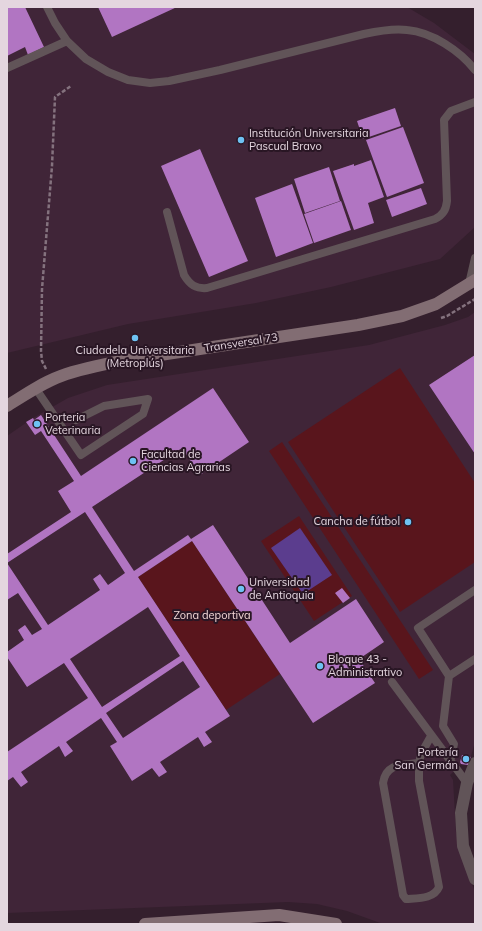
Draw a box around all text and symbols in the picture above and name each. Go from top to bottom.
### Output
place label: Institución Universitaria Pascual Bravo [249,127,369,153]
marker: Institución Universitaria Pascual Bravo [236,135,246,145]
street label: Transversal 73 [203,331,279,355]
marker: Ciudadela Universitaria (Metroplús) [130,333,140,343]
place label: Ciudadela Universitaria (Metroplús) [76,344,194,370]
place label: Porteria Veterinaria [45,411,101,437]
marker: Porteria Veterinaria [32,419,42,429]
place label: Facultad de Ciencias Agrarias [141,448,230,474]
marker: Facultad de Ciencias Agrarias [128,456,138,466]
place label: Cancha de fútbol [313,515,400,529]
marker: Cancha de fútbol [403,517,413,527]
place label: Universidad de Antioquia [249,576,314,602]
marker: Universidad de Antioquia [236,584,246,594]
park label: Zona deportiva [173,609,251,623]
place label: Bloque 43 - Administrativo [328,653,402,679]
marker: Bloque 43 - Administrativo [315,661,325,671]
place label: Portería San Germán [395,746,458,772]
marker: Portería San Germán [461,754,471,764]

